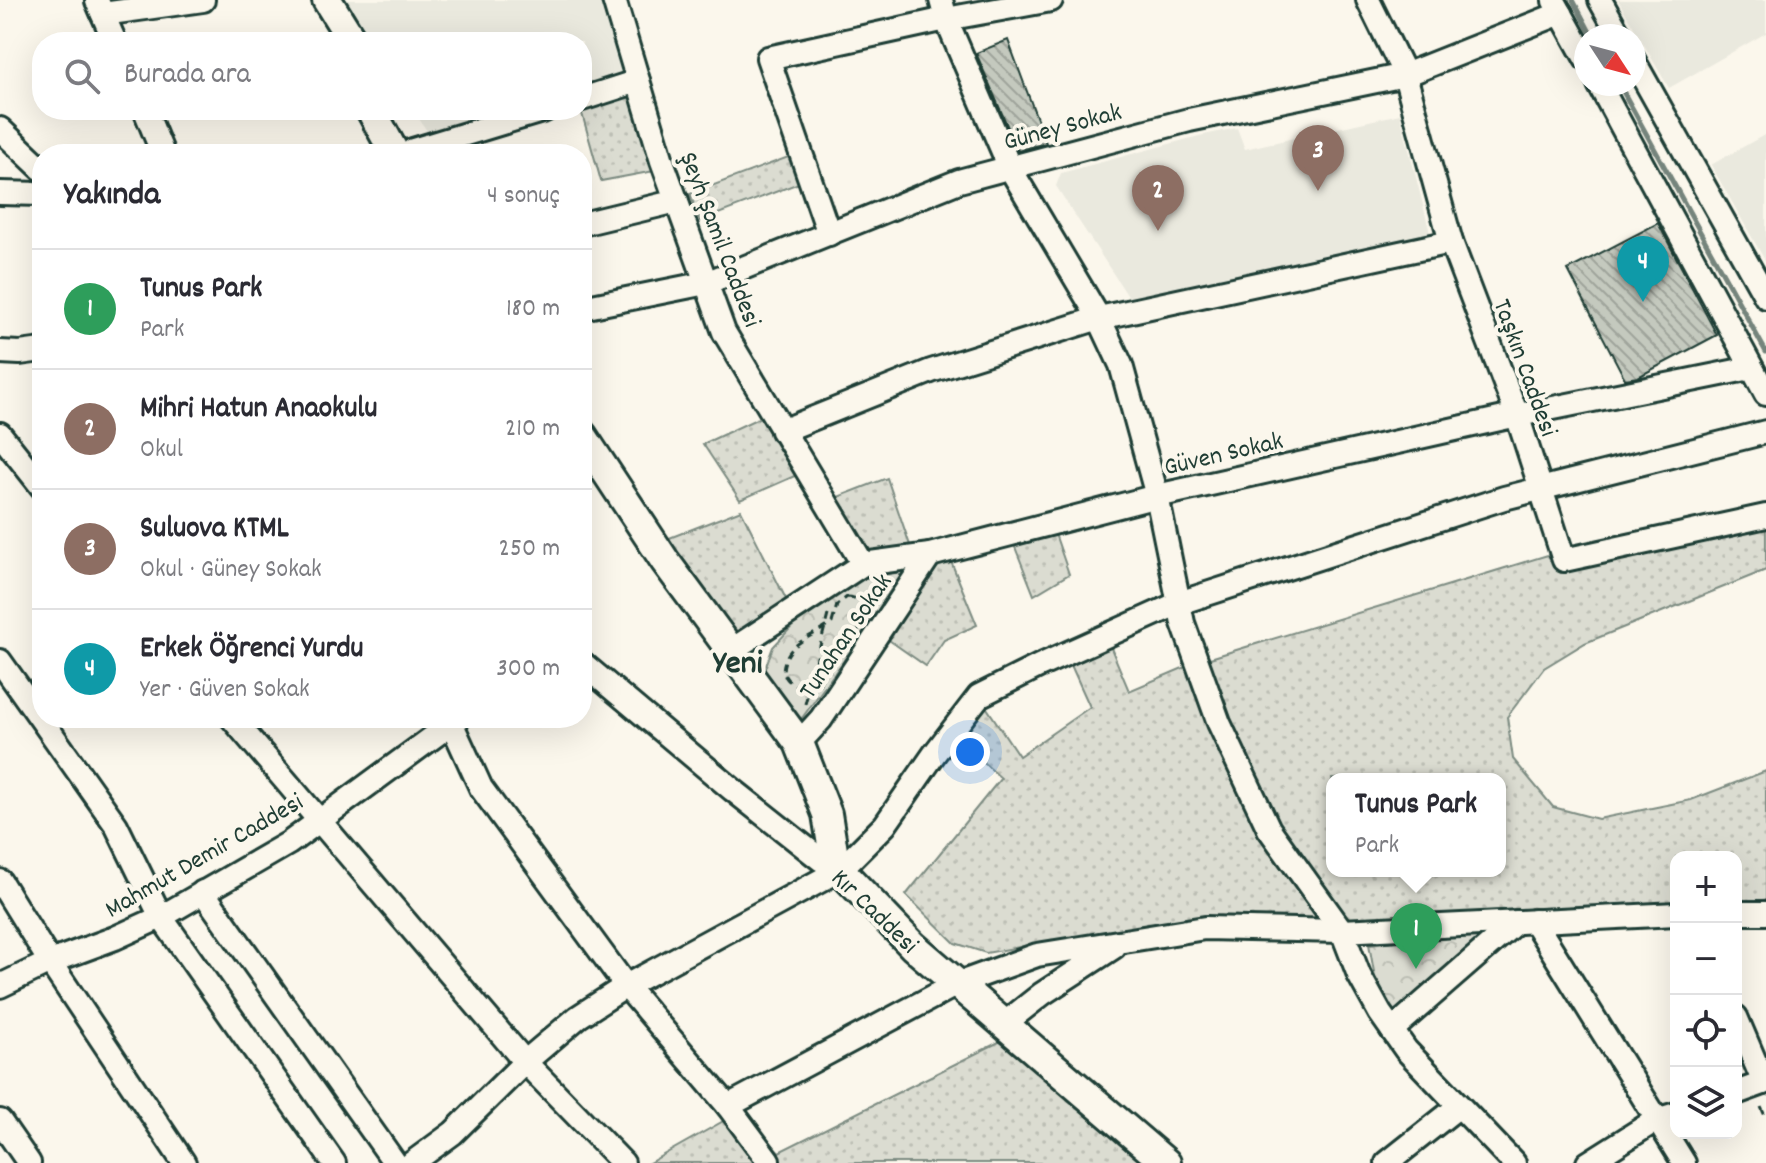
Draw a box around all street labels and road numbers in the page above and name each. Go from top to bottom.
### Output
street label: Güney Sokak [1000,95,1126,162]
street label: Şeyh Şamil Caddesi [668,147,769,333]
street label: Taşkın Caddesi [1482,294,1566,442]
street label: Güven Sokak [1161,424,1287,487]
street label: Tunahan Sokak [791,567,903,707]
street label: Mahmut Demir Caddesi [99,785,311,929]
street label: Kır Caddesi [822,861,926,964]

